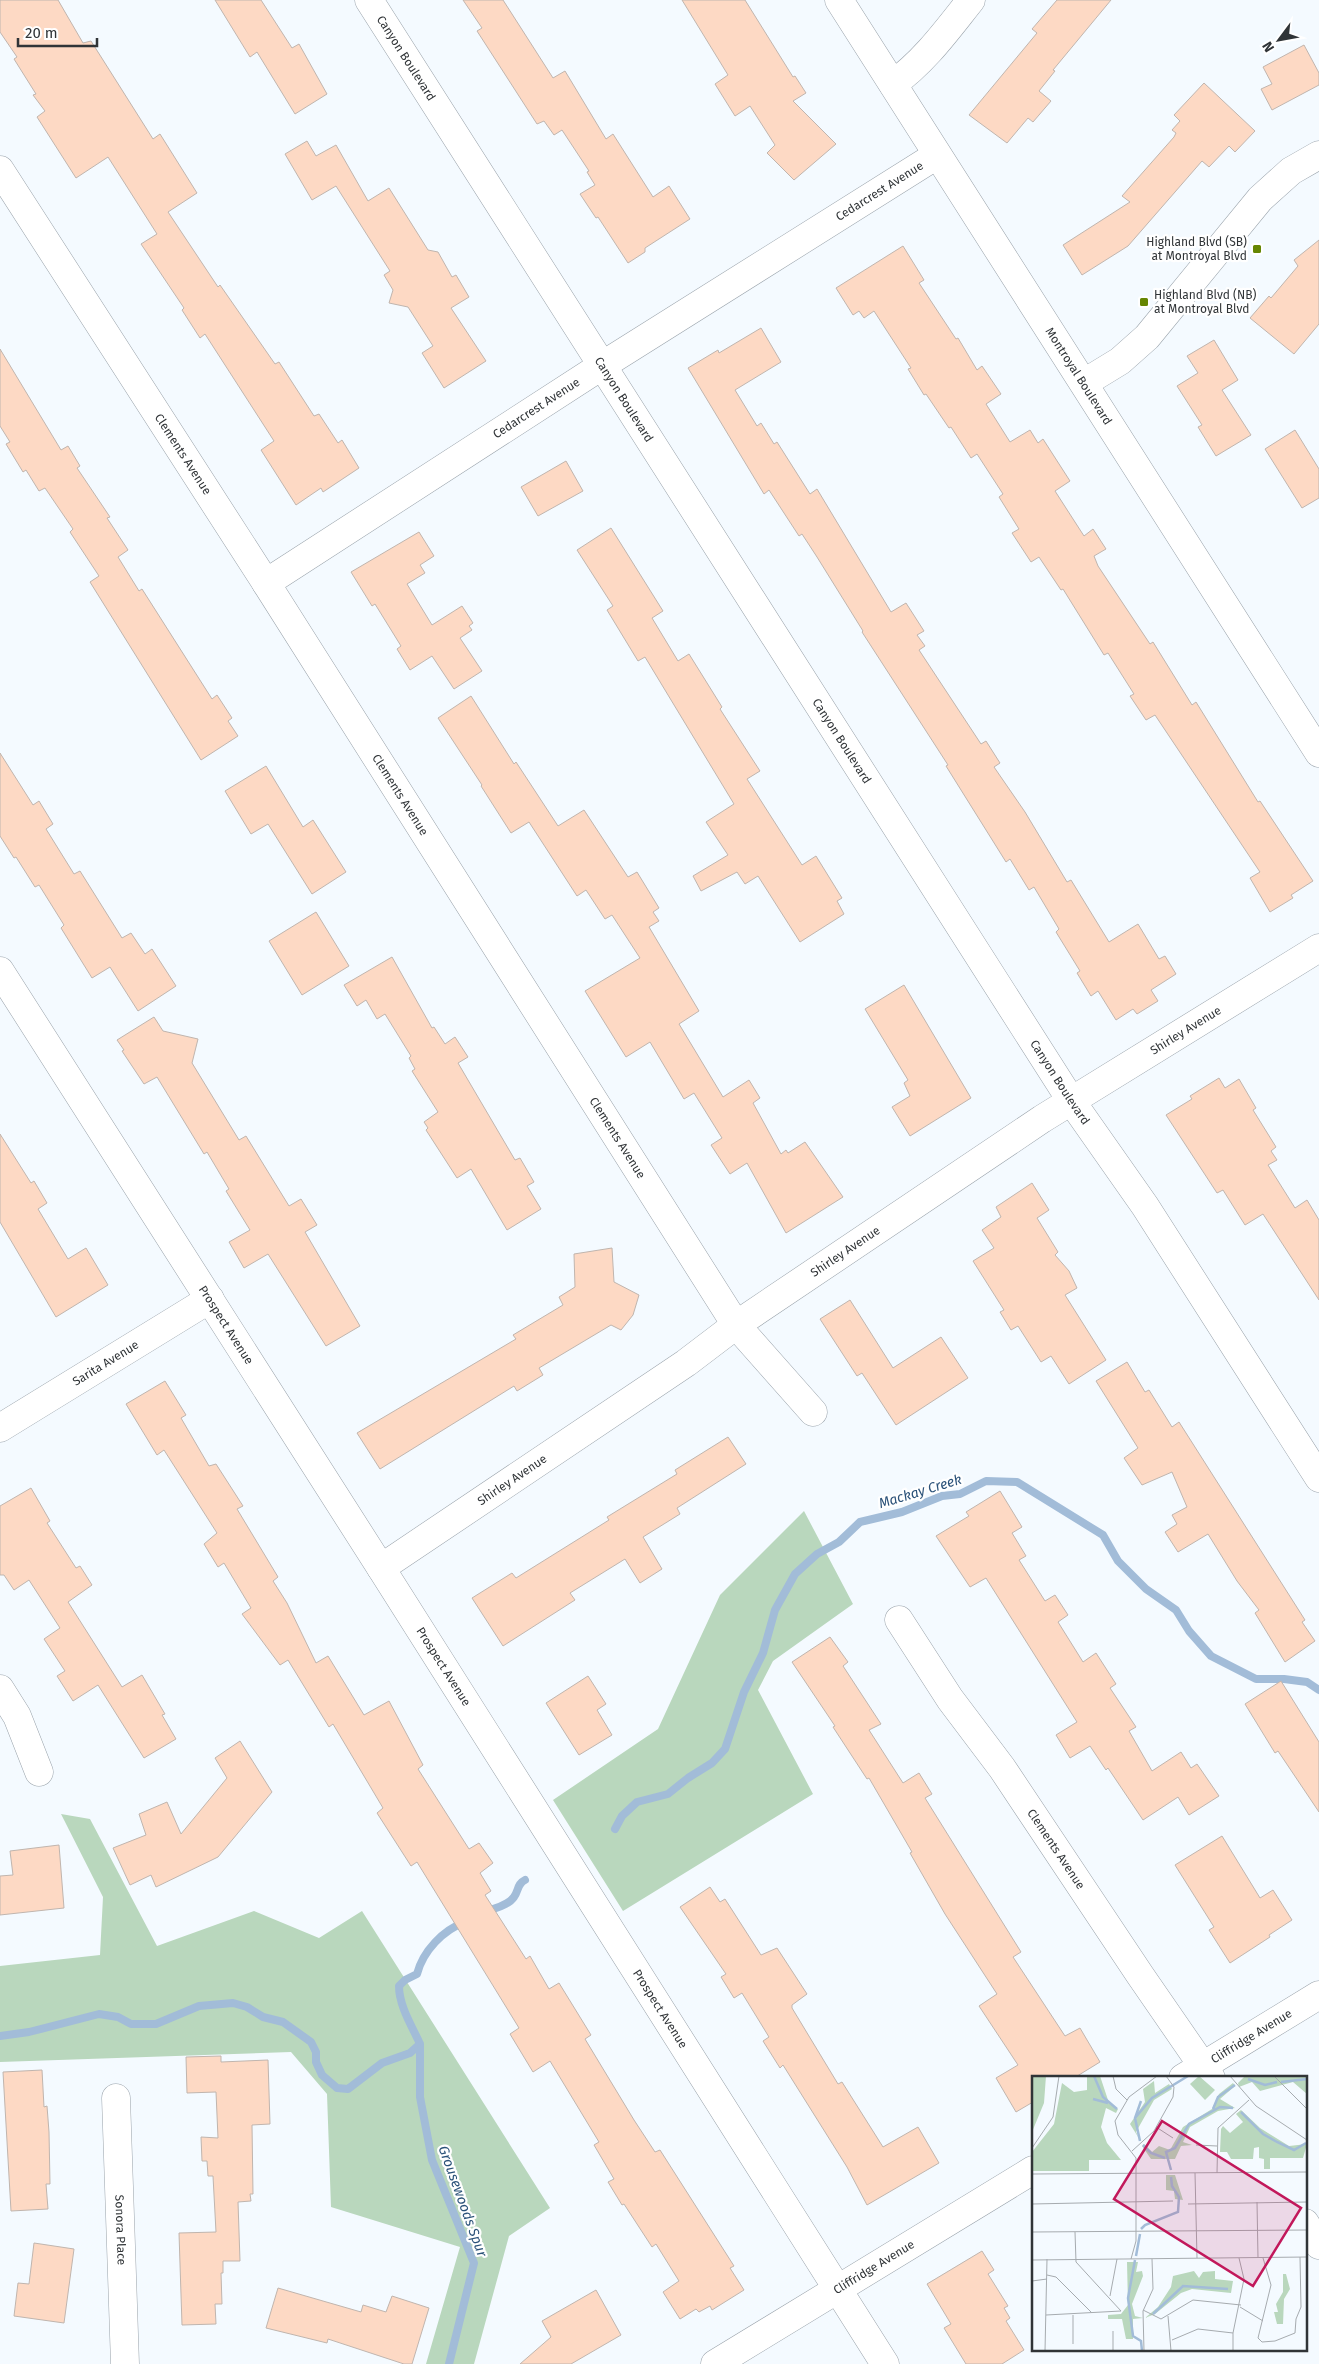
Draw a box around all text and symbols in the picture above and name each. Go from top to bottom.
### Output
street label: Canyon Boulevard [374,13,438,103]
scale bar [18,15,96,47]
north arrow [1254,15,1304,65]
text: 20 m [25,24,58,42]
text: N [1259,38,1278,55]
street label: Cedarcrest Avenue [833,158,926,224]
place label: Highland Blvd (SB) at Montroyal Blvd [1146,235,1247,263]
marker: Highland Blvd (SB) at Montroyal Blvd [1251,243,1263,255]
place label: Highland Blvd (NB) at Montroyal Blvd [1154,288,1256,316]
marker: Highland Blvd (NB) at Montroyal Blvd [1138,296,1150,308]
street label: Montroyal Boulevard [1043,325,1115,427]
street label: Canyon Boulevard [592,354,656,445]
street label: Cedarcrest Avenue [490,375,582,441]
street label: Clements Avenue [152,411,214,497]
street label: Canyon Boulevard [809,696,874,786]
street label: Clements Avenue [369,752,431,838]
street label: Shirley Avenue [1148,1003,1224,1057]
street label: Canyon Boulevard [1027,1037,1093,1127]
street label: Clements Avenue [586,1095,648,1181]
street label: Shirley Avenue [808,1223,883,1280]
street label: Prospect Avenue [196,1283,256,1367]
street label: Sarita Avenue [70,1338,141,1389]
street label: Shirley Avenue [475,1452,549,1508]
water label: Mackay Creek [877,1471,964,1512]
street label: Prospect Avenue [413,1625,474,1709]
street label: Clements Avenue [1024,1806,1088,1892]
street label: Prospect Avenue [630,1967,690,2051]
street label: Cliffridge Avenue [1208,2006,1294,2066]
inset map [1032,2076,1306,2352]
water label: Grousewoods Spur [435,2143,491,2260]
street label: Sonora Place [112,2194,129,2265]
street label: Cliffridge Avenue [831,2237,917,2297]

